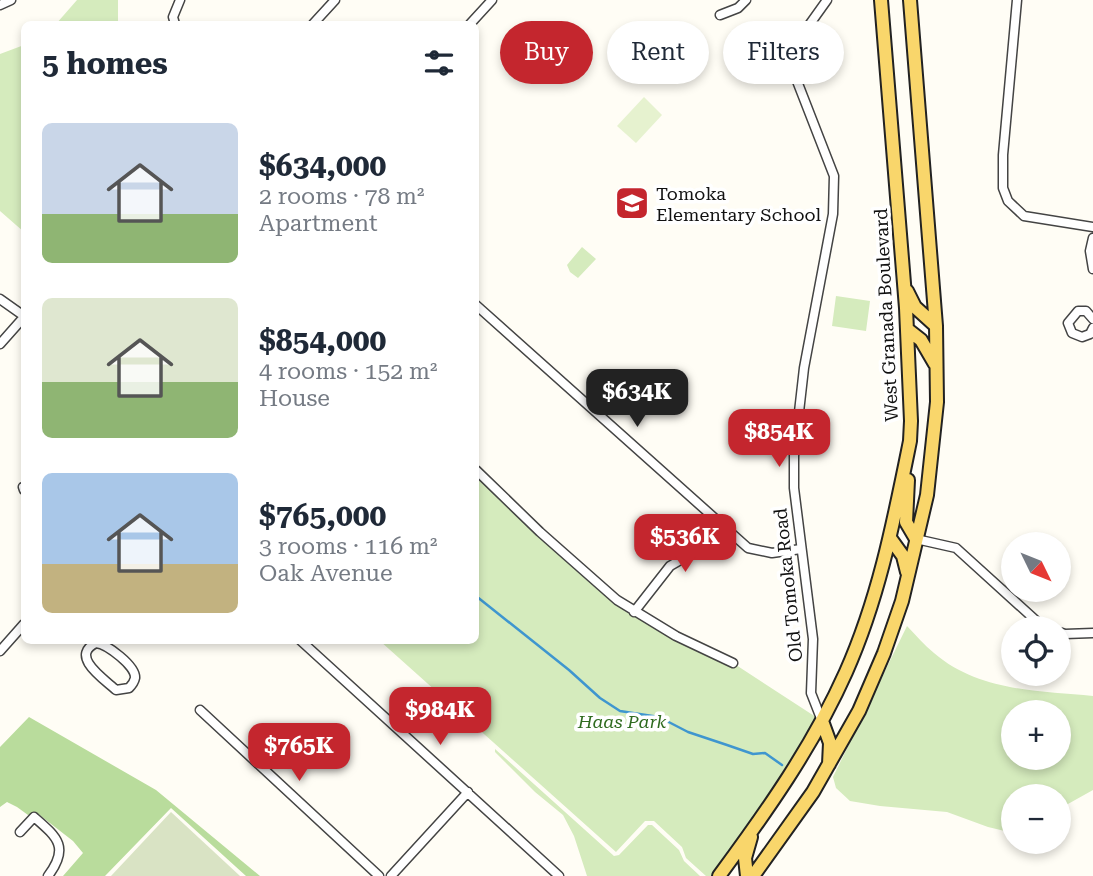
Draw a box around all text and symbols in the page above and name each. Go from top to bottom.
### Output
chip: Buy [500,21,593,84]
chip: Rent [607,21,709,84]
chip: Filters [723,21,844,84]
icon: filters [420,44,458,82]
text: 5 homes [42,46,168,81]
text: $634,000 [259,148,386,183]
icon: home [98,151,182,235]
text: 2 rooms · 78 m² [259,183,425,210]
place label: Tomoka Elementary School [656,183,821,225]
school or university icon: Tomoka Elementary School [613,184,651,222]
street label: West Granada Boulevard [870,207,902,422]
text: Apartment [259,210,378,237]
text: $854,000 [259,323,386,358]
icon: home [98,326,182,410]
text: 4 rooms · 152 m² [259,358,437,385]
pin: $634K [588,370,686,429]
text: $634K [602,378,672,405]
text: House [259,385,330,412]
pin: $854K [730,410,828,469]
text: $854K [744,418,814,445]
text: $765,000 [259,498,386,533]
icon: home [98,501,182,585]
street label: Old Tomoka Road [769,507,807,663]
pin: $536K [636,514,734,574]
text: $536K [650,523,720,550]
north arrow [1001,532,1071,602]
map controls [1001,532,1071,854]
text: 3 rooms · 116 m² [259,533,437,560]
text: Oak Avenue [259,560,393,587]
button: locate [1001,616,1071,686]
pin: $984K [391,688,489,747]
text: $984K [405,696,475,723]
button: + [1001,700,1071,770]
park label: Haas Park [577,711,667,732]
pin: $765K [250,724,348,783]
text: $765K [264,732,334,759]
button: − [1001,784,1071,854]

